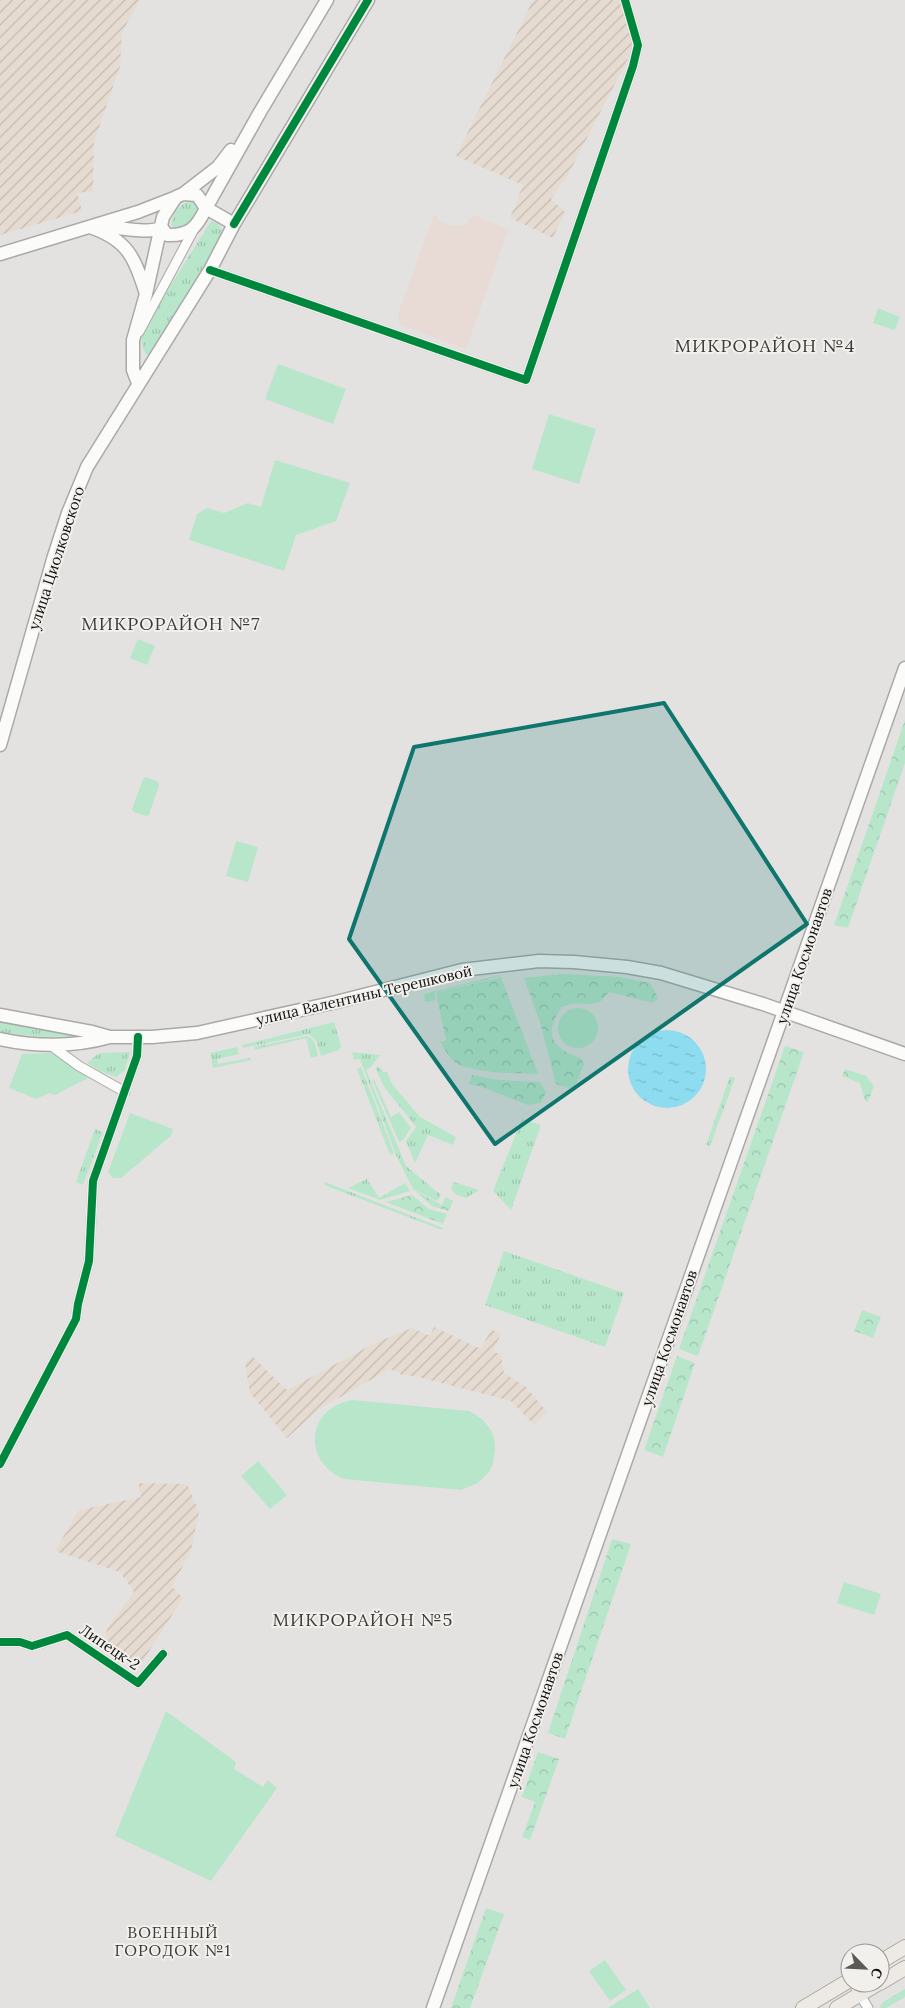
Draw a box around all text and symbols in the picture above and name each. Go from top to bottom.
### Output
district label: МИКРОРАЙОН №4 [675,334,855,357]
street label: улица Циолковского [24,484,88,632]
district label: МИКРОРАЙОН №7 [81,612,261,635]
street label: улица Космонавтов [772,885,836,1027]
street label: улица Валентины Терешковой [254,961,474,1029]
street label: улица Космонавтов [637,1267,701,1409]
district label: МИКРОРАЙОН №5 [273,1608,453,1631]
street label: Липецк-2 [76,1620,144,1674]
street label: улица Космонавтов [503,1649,567,1791]
district label: ВОЕННЫЙ ГОРОДОК №1 [115,1922,231,1960]
north arrow [840,1943,890,1993]
text: С [867,1965,887,1982]

